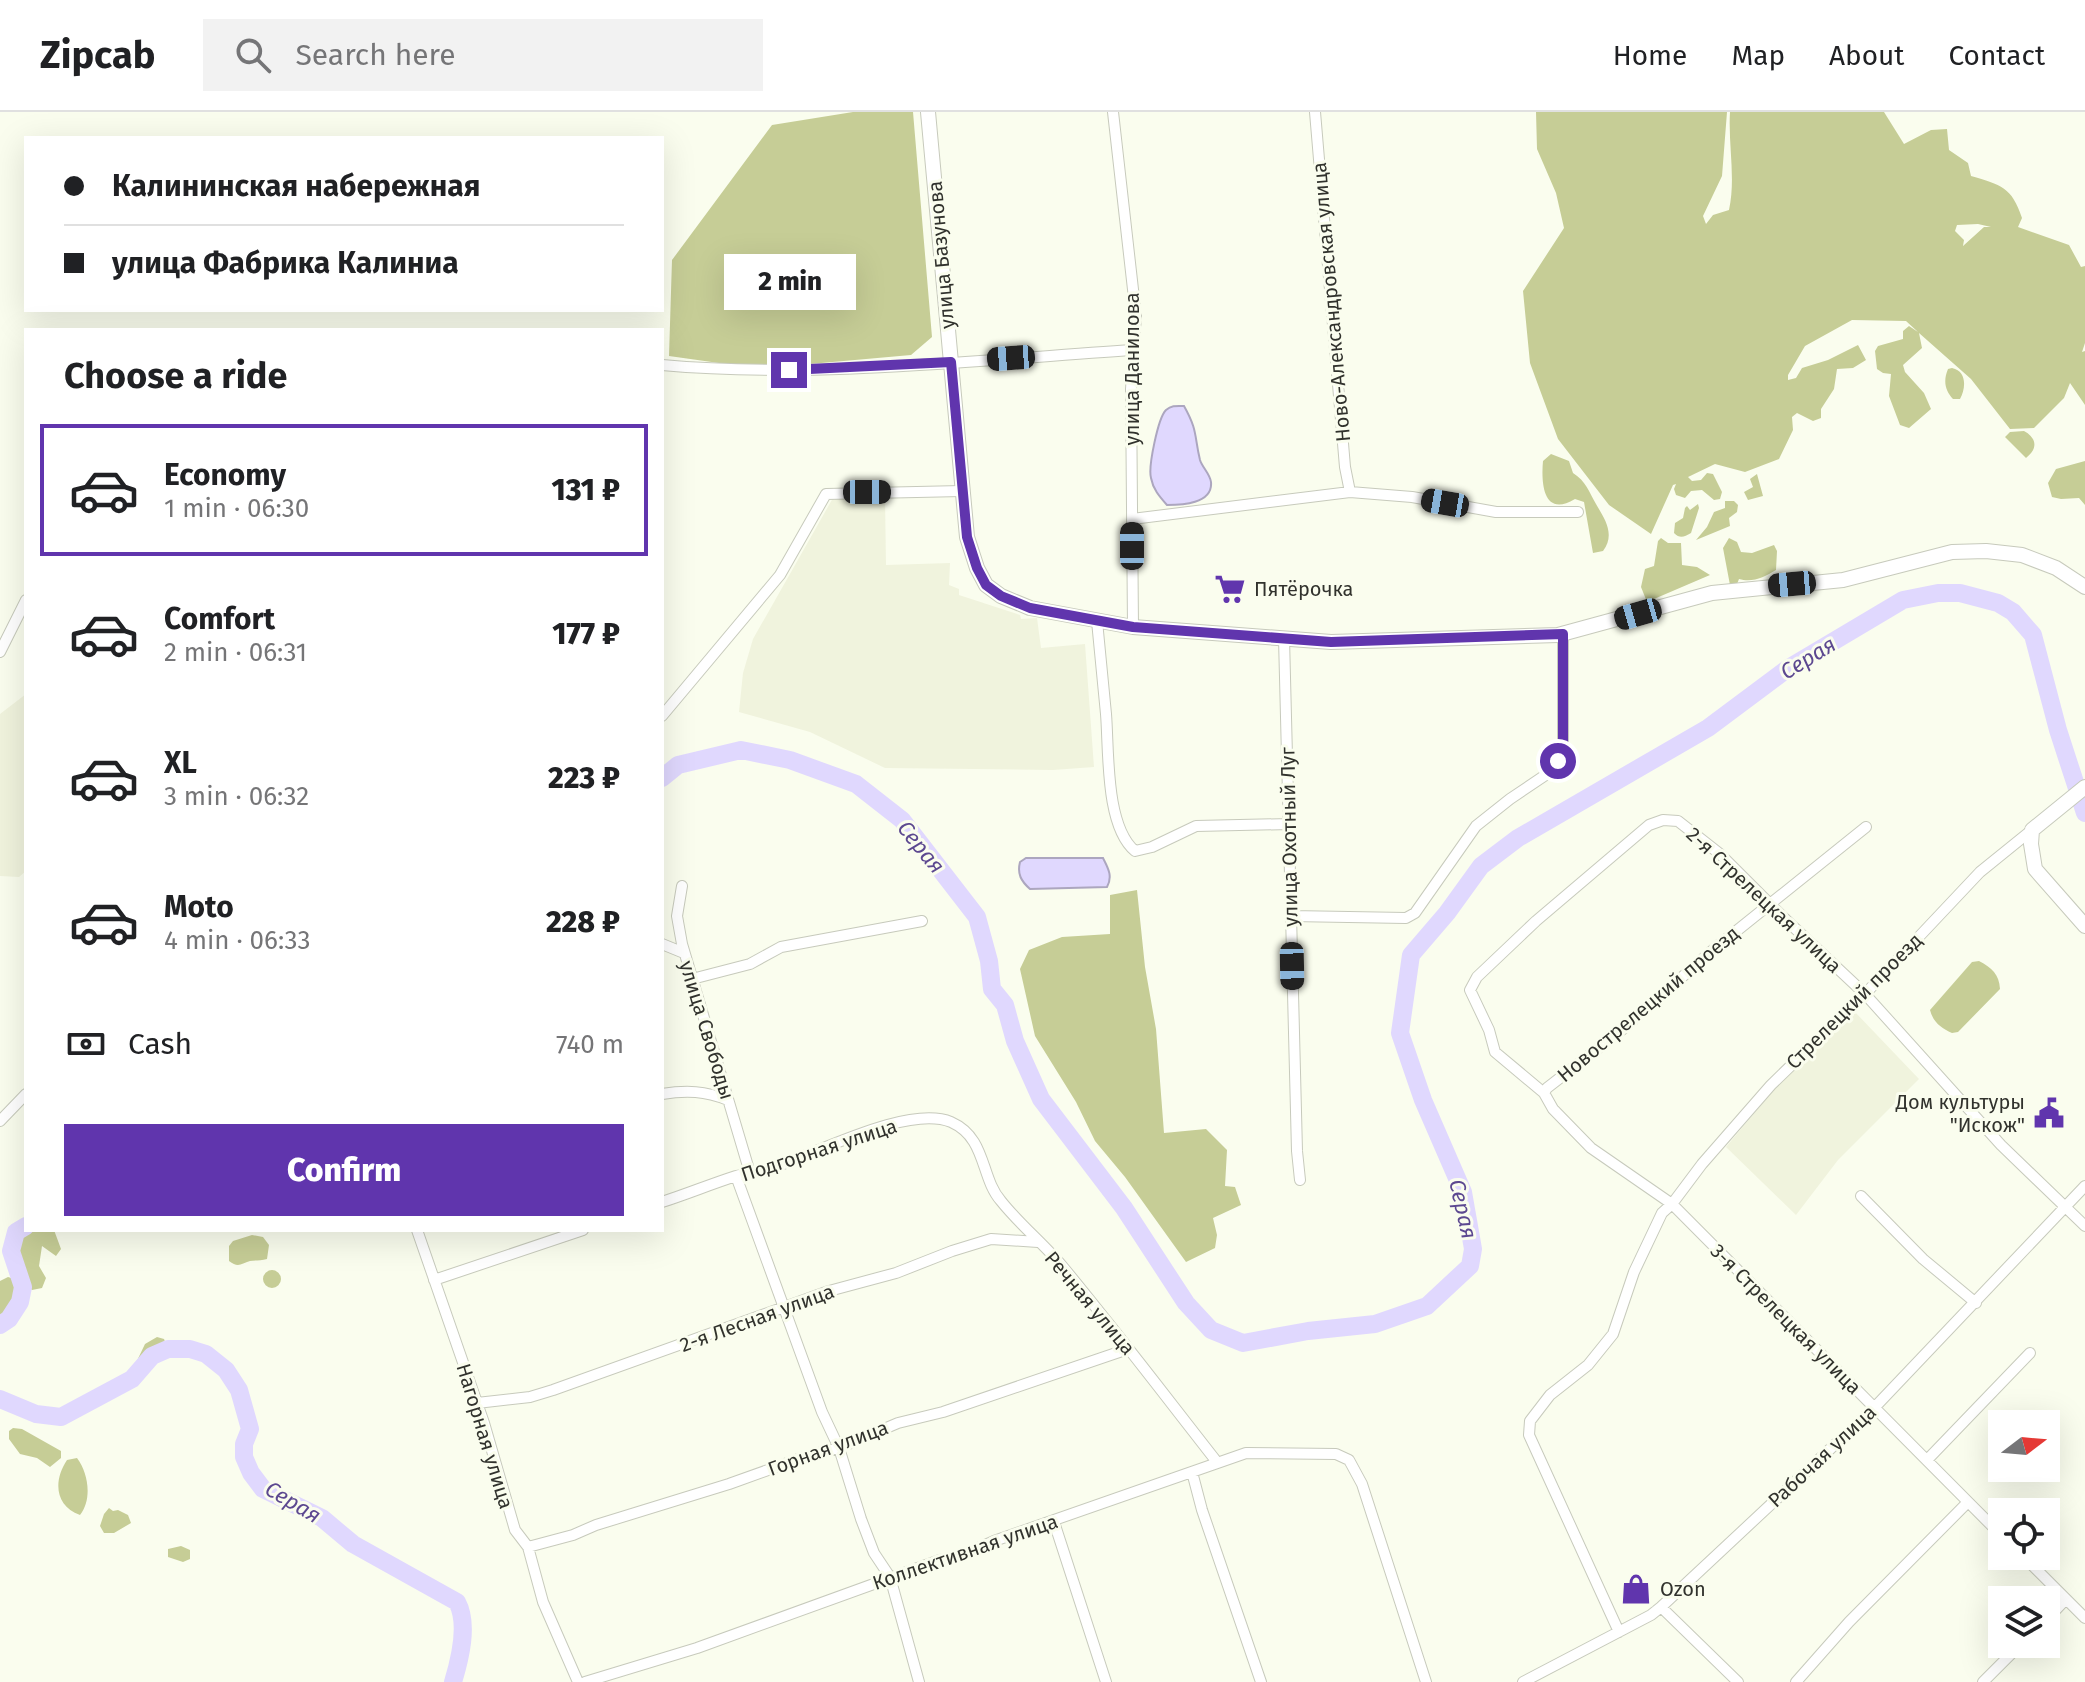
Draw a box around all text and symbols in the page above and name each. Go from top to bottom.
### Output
search box [203,19,763,91]
text: Zipcab [40,32,155,78]
icon: search [231,33,275,77]
text: Search here [295,37,456,73]
text: Home [1613,39,1687,72]
text: Map [1731,39,1785,72]
text: About [1829,39,1904,72]
text: Contact [1948,39,2045,72]
street label: Ново-Александровская улица [1307,161,1355,443]
text: Калининская набережная [112,168,481,204]
street label: улица Базунова [923,180,959,330]
text: улица Фабрика Калиниа [112,245,459,281]
callout: 2 min [723,254,855,310]
text: 2 min [758,266,822,297]
street label: улица Данилова [1120,292,1144,446]
car [986,344,1036,372]
route end [771,352,807,388]
text: Choose a ride [64,354,287,398]
icon: car [68,454,140,526]
text: Economy [164,457,286,493]
text: 131 ₽ [551,472,620,508]
car [843,480,891,504]
car [1419,487,1471,519]
text: 1 min · 06:30 [164,493,309,524]
car [1120,522,1144,570]
car [1767,570,1817,598]
supermarket icon: Пятёрочка [1213,572,1247,606]
place label: Пятёрочка [1254,577,1354,601]
car [1612,596,1664,632]
icon: car [68,598,140,670]
text: Comfort [164,601,275,637]
text: 177 ₽ [552,616,620,652]
water label: Серая [1775,631,1841,685]
text: 2 min · 06:31 [164,637,307,668]
icon: car [68,742,140,814]
route start [1540,743,1576,779]
text: XL [164,745,197,781]
street label: улица Охотный Луг [1275,746,1303,927]
text: 223 ₽ [548,760,620,796]
text: 3 min · 06:32 [164,781,309,812]
water label: Серая [892,815,950,879]
street label: 2-я Стрелецкая улица [1682,822,1846,978]
icon: car [68,886,140,958]
text: Moto [164,889,234,925]
text: 228 ₽ [546,904,620,940]
street label: Новострелецкий проезд [1552,921,1744,1087]
text: 4 min · 06:33 [164,925,310,956]
street label: Стрелецкий проезд [1781,928,1927,1074]
car [1280,942,1304,990]
street label: улица Свободы [675,958,739,1102]
icon: cash [64,1022,108,1066]
text: Cash [128,1026,192,1062]
text: 740 m [556,1029,624,1060]
place label: Дом культуры "Искож" [1895,1090,2025,1137]
public building icon: Дом культуры "Искож" [2032,1096,2066,1130]
street label: Подгорная улица [738,1113,900,1187]
button: Confirm [64,1124,624,1216]
water label: Серая [1443,1177,1483,1241]
street label: 3-я Стрелецкая улица [1706,1239,1866,1399]
street label: Речная улица [1040,1246,1140,1360]
street label: 2-я Лесная улица [677,1279,837,1357]
street label: Нагорная улица [451,1360,519,1512]
street label: Рабочая улица [1763,1400,1881,1512]
north arrow [1988,1410,2060,1482]
map controls [1988,1410,2060,1658]
street label: Горная улица [764,1415,892,1481]
water label: Серая [260,1475,326,1529]
button: locate [1988,1498,2060,1570]
street label: Коллективная улица [869,1509,1061,1595]
shop icon: Ozon [1619,1572,1653,1606]
place label: Ozon [1660,1577,1706,1601]
button: layers [1988,1586,2060,1658]

